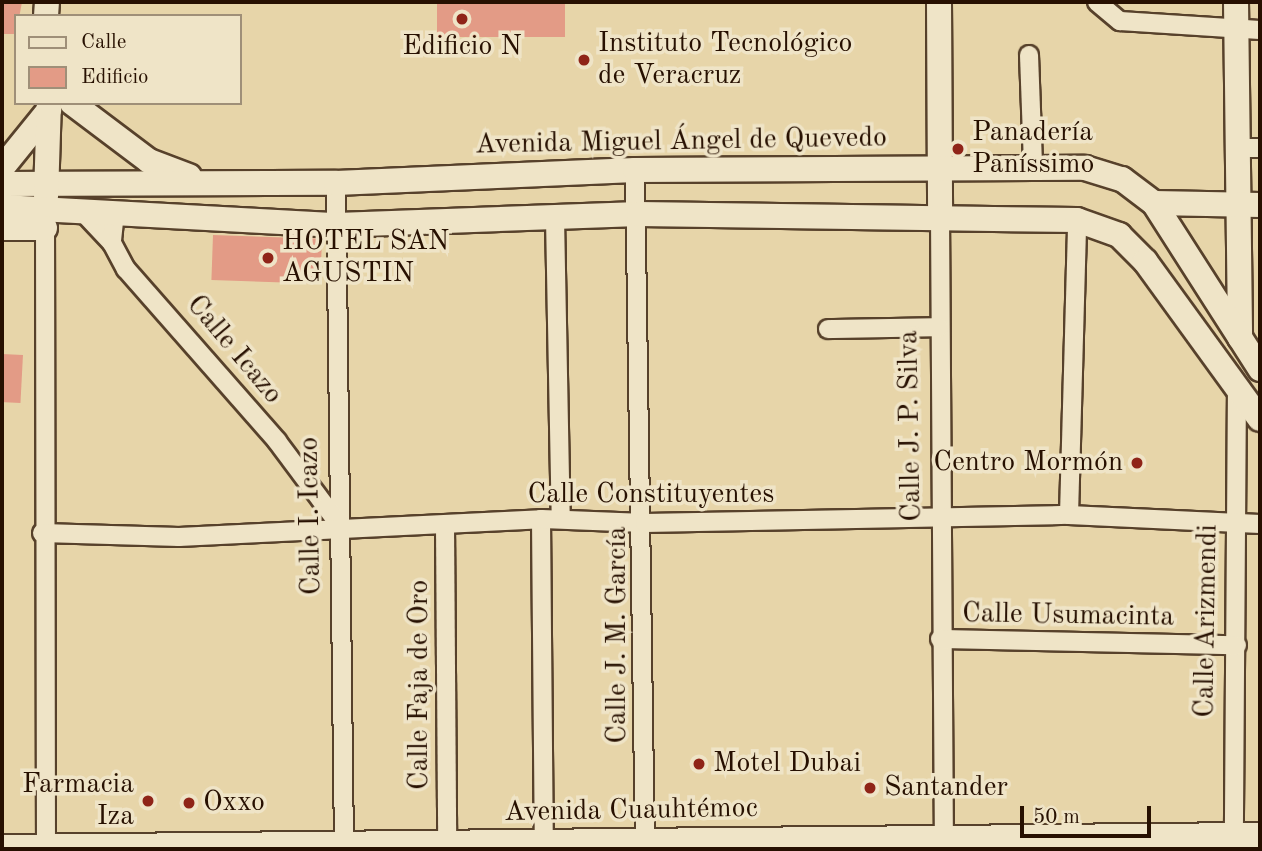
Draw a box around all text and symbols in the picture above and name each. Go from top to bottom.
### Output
marker: Edificio N [454,11,470,27]
legend [14,14,242,105]
place label: Instituto Tecnológico de Veracruz [598,27,852,93]
place label: Edificio N [402,30,522,64]
text: Calle [81,32,126,53]
marker: Instituto Tecnológico de Veracruz [576,52,592,68]
text: Edificio [81,67,149,88]
place label: Panadería Paníssimo [972,116,1094,182]
street label: Avenida Miguel Ángel de Quevedo [475,122,887,162]
marker: Panadería Paníssimo [950,141,966,157]
place label: HOTEL SAN AGUSTIN [282,225,449,291]
marker: HOTEL SAN AGUSTIN [260,250,276,266]
street label: Calle Icazo [179,289,289,411]
street label: Calle J. P. Silva [893,330,929,522]
street label: Calle I. Icazo [293,437,329,595]
place label: Centro Mormón [933,446,1123,480]
marker: Centro Mormón [1129,455,1145,471]
street label: Calle Constituyentes [528,478,774,512]
street label: Calle Arizmendi [1189,524,1225,718]
street label: Calle J. M. García [601,526,635,744]
street label: Calle Faja de Oro [403,580,437,790]
street label: Calle Usumacinta [962,597,1174,635]
place label: Motel Dubai [713,747,861,781]
marker: Motel Dubai [691,756,707,772]
place label: Farmacia Iza [22,768,134,834]
place label: Santander [884,771,1008,805]
marker: Santander [862,780,878,796]
place label: Oxxo [203,786,265,820]
street label: Avenida Cuauhtémoc [504,792,758,830]
scale bar [1024,792,1155,836]
marker: Farmacia Iza [140,793,156,809]
marker: Oxxo [181,795,197,811]
text: 50 m [1033,807,1080,828]

